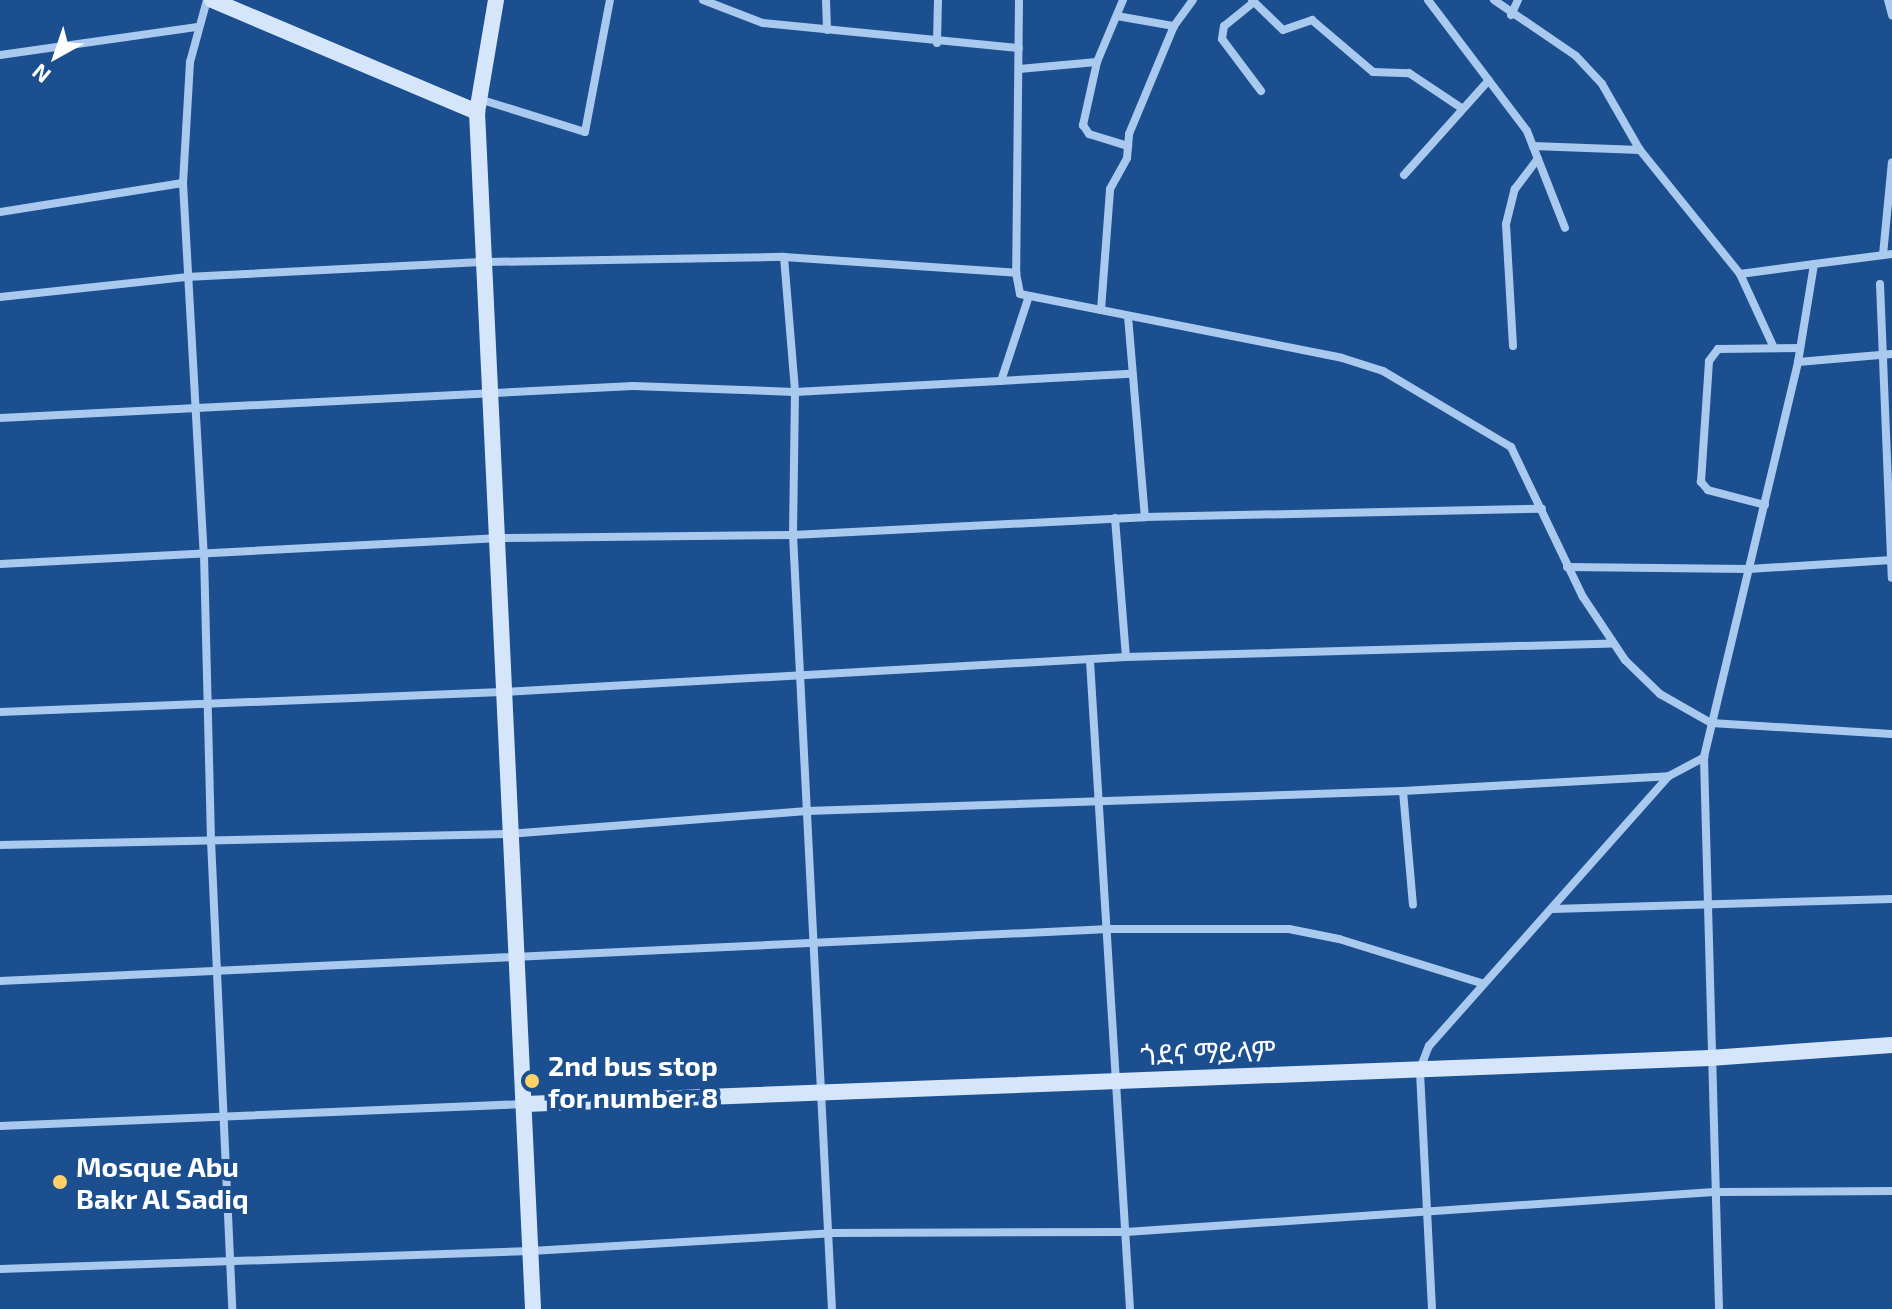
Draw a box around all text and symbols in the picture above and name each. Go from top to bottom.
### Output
north arrow [16,16,96,96]
text: N [26,59,55,89]
street label: ጎደና ማይላም [1140,1033,1276,1071]
place label: 2nd bus stop for number 8 [548,1048,720,1114]
marker: 2nd bus stop for number 8 [523,1072,541,1090]
place label: Mosque Abu Bakr Al Sadiq [76,1149,250,1215]
marker: Mosque Abu Bakr Al Sadiq [51,1173,69,1191]

